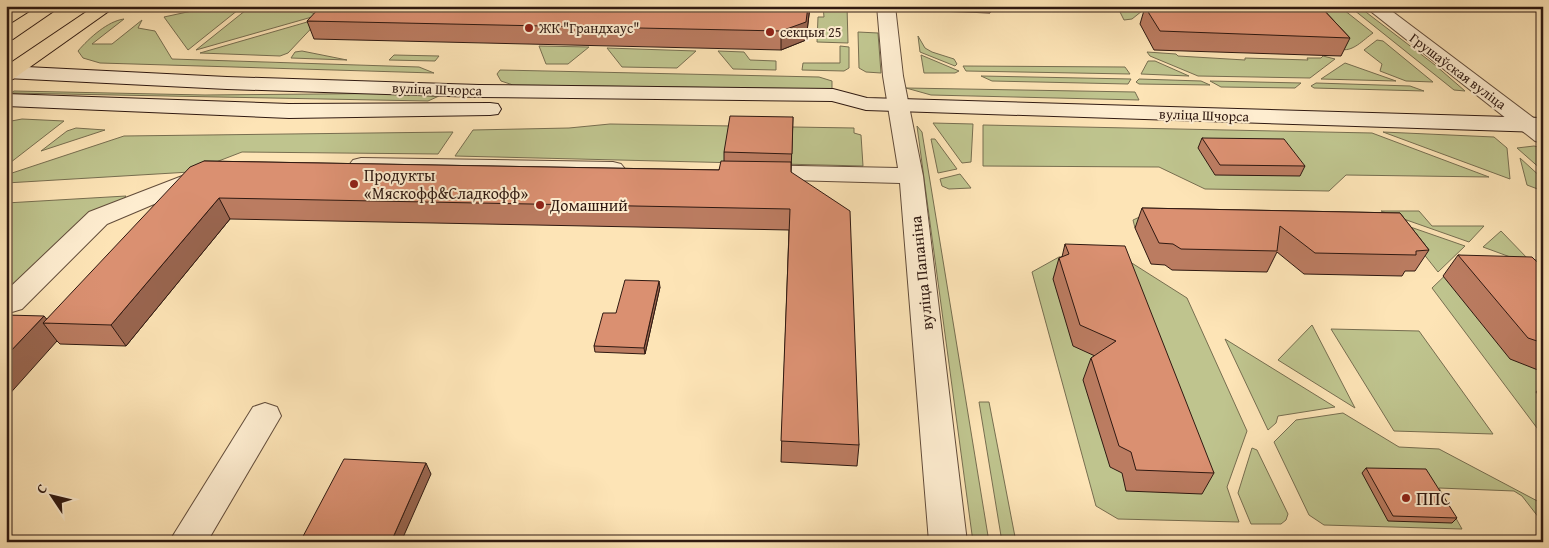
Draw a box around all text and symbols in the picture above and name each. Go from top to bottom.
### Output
place label: ЖК "Грандхаус" [538,18,639,38]
marker: ЖК "Грандхаус" [523,22,535,34]
place label: секцыя 25 [780,22,842,42]
marker: секцыя 25 [764,26,776,38]
street label: Грушаўская вуліца [1405,28,1511,114]
street label: вуліца Шчорса [392,77,483,101]
street label: вуліца Шчорса [1159,103,1250,127]
place label: Продукты «Мяскофф&Сладкофф» [364,163,528,205]
marker: Продукты «Мяскофф&Сладкофф» [348,178,360,190]
place label: Домашний [549,193,628,217]
marker: Домашний [534,199,546,211]
street label: вуліца Папаніна [903,214,939,331]
north arrow [28,470,78,520]
text: С [31,479,52,498]
place label: ППС [1416,484,1451,512]
marker: ППС [1400,492,1412,504]

